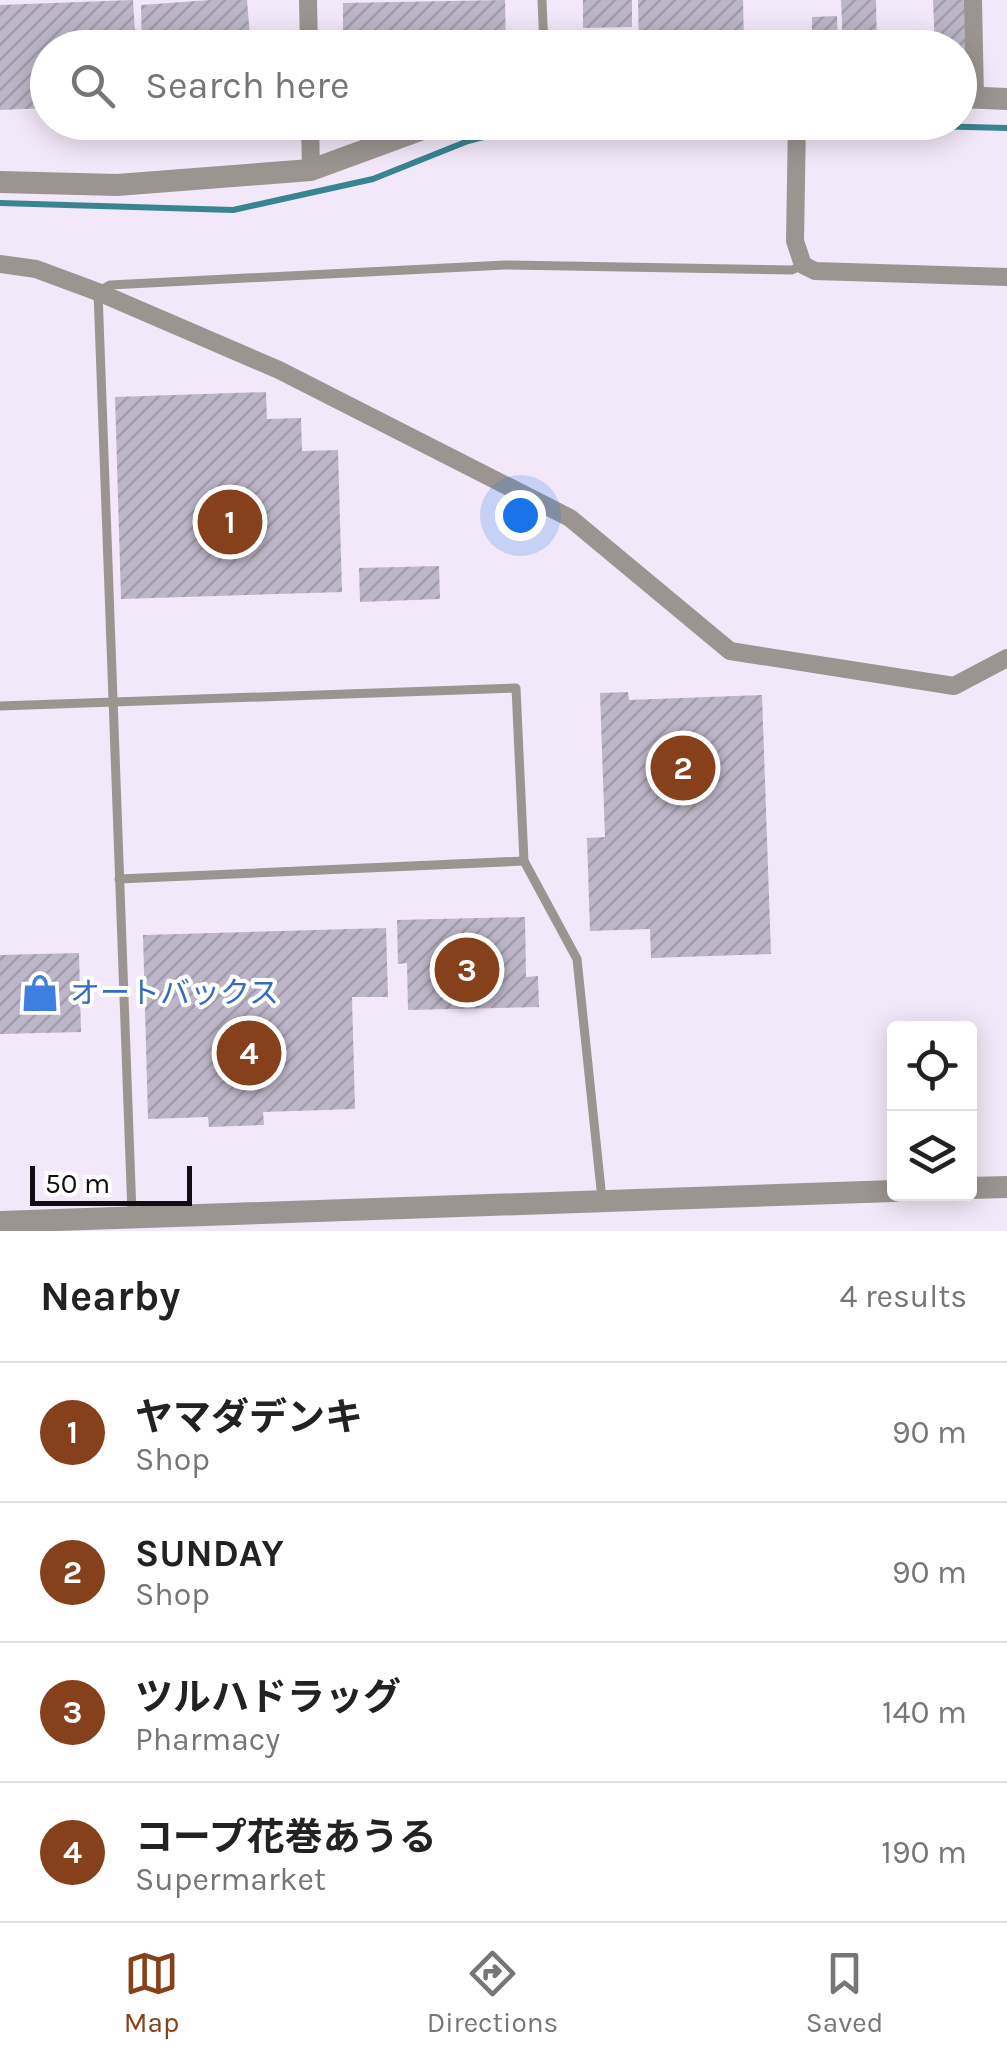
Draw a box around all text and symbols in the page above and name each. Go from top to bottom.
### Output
search box [30,30,977,140]
icon: search [65,58,120,113]
text: Search here [145,63,349,108]
pin: 1 [198,484,262,560]
your location [495,490,546,541]
pin: 2 [650,730,716,806]
pin: 3 [434,932,500,1008]
shop icon: オートバックス [19,972,61,1014]
place label: オートバックス [70,975,279,1011]
pin: 4 [216,1016,282,1090]
map controls [887,1021,977,1201]
button: locate [887,1021,977,1111]
button: layers [887,1111,977,1201]
scale bar [30,1161,192,1206]
text: 50 m [45,1167,110,1200]
text: Nearby [40,1271,180,1321]
text: 4 results [840,1278,967,1315]
text: ヤマダデンキ [135,1395,363,1440]
text: 1 [67,1414,78,1451]
text: 90 m [892,1414,967,1451]
text: Shop [135,1441,210,1478]
text: SUNDAY [135,1531,284,1576]
text: 2 [63,1554,82,1591]
text: 90 m [892,1554,967,1591]
text: Shop [135,1576,210,1613]
text: ツルハドラッグ [135,1675,401,1720]
text: 3 [63,1694,82,1731]
text: 140 m [882,1694,967,1731]
text: Pharmacy [135,1721,280,1758]
text: コープ花巻あうる [135,1815,437,1860]
text: 4 [63,1834,82,1871]
text: 190 m [881,1834,967,1871]
text: Supermarket [135,1861,326,1898]
tab: Map [124,1946,179,2039]
tab: Directions [427,1946,558,2039]
tab: Saved [806,1946,883,2039]

